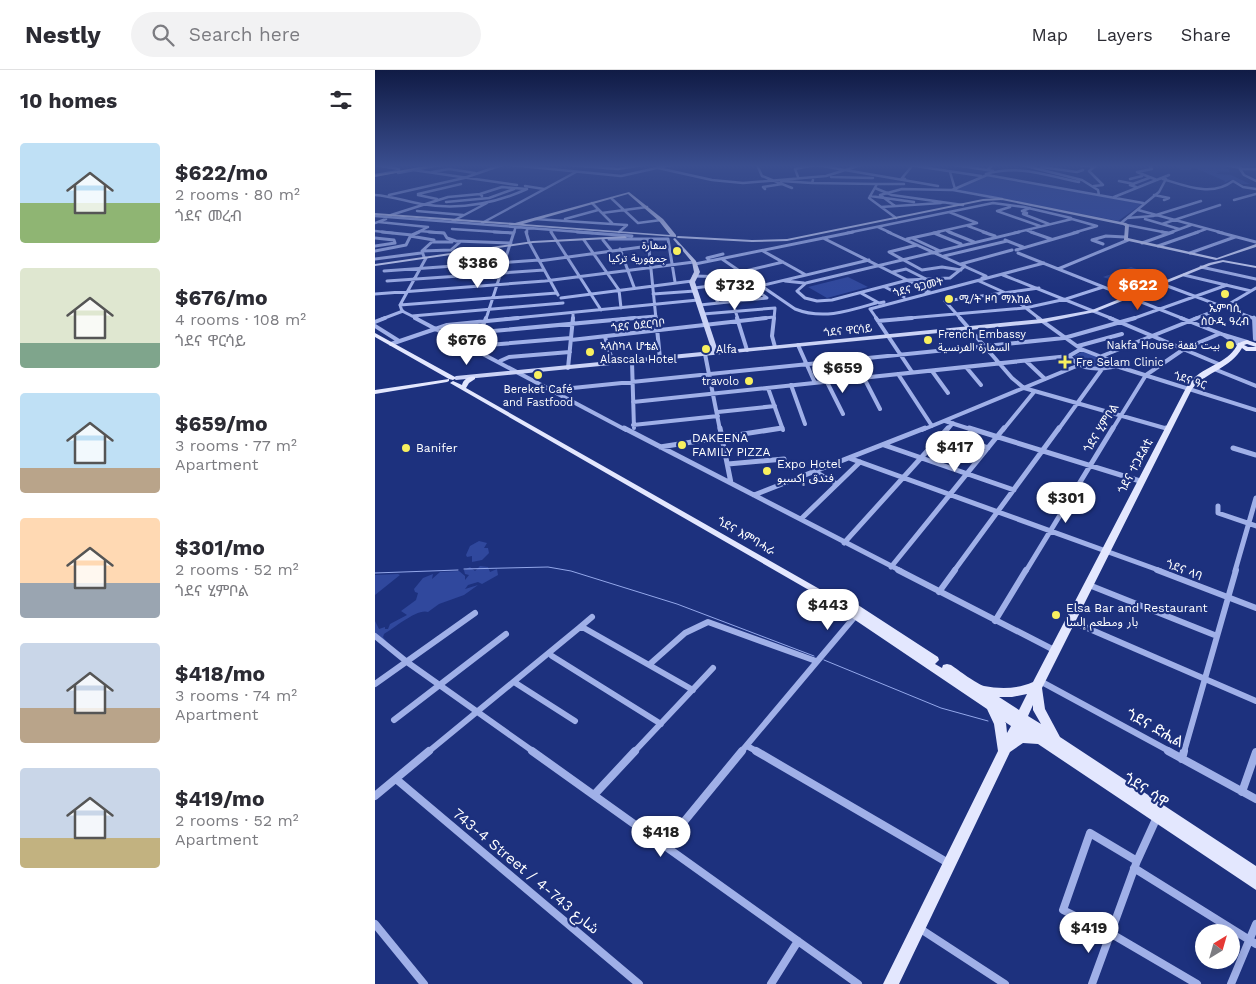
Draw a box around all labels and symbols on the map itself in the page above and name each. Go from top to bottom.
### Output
place label: سفارة جمهورية تركيا [608,239,668,265]
marker: سفارة جمهورية تركيا [671,245,683,257]
pin: $386 [448,246,508,289]
pin: $732 [705,268,765,311]
pin: $622 [1108,268,1168,311]
street label: ጎደና ዓጋመት [892,275,945,300]
marker: ኤምባሲ ስዑዲ ዓረብ [1219,288,1231,300]
marker: ሚ/ት ዞባ ማእከል [943,293,955,305]
place label: ሚ/ት ዞባ ማእከል [959,293,1032,306]
place label: ኤምባሲ ስዑዲ ዓረብ [1201,302,1249,328]
street label: ጎደና ዕደርባቦ [610,316,666,335]
street label: ጎደና ዋርሳይ [823,321,873,340]
pin: $676 [437,324,497,366]
place label: French Embassy السفارة الفرنسية [938,328,1026,354]
marker: French Embassy السفارة الفرنسية [922,334,934,346]
place label: Nakfa House بيت نقفة [1107,339,1220,352]
marker: Nakfa House بيت نقفة [1224,339,1236,351]
place label: ኣላስካላ ሆቴል Alascala Hotel [600,340,678,366]
marker: Alfa [700,343,712,355]
place label: Alfa [716,343,737,356]
marker: ኣላስካላ ሆቴል Alascala Hotel [584,346,596,358]
pin: $659 [813,352,873,394]
marker: Fre Selam Clinic [1058,355,1072,369]
place label: Fre Selam Clinic [1076,356,1164,369]
marker: Bereket Café and Fastfood [532,369,544,381]
street label: ጎደና ዓር [1172,369,1208,392]
place label: travolo [702,375,739,388]
marker: travolo [743,375,755,387]
place label: Bereket Café and Fastfood [503,383,573,409]
street label: ጎደና ሂምቦል [1080,401,1122,455]
pin: $417 [925,430,985,473]
place label: DAKEENA FAMILY PIZZA [692,431,770,459]
street label: ጎደና ተጋደልቲ [1115,435,1156,496]
marker: DAKEENA FAMILY PIZZA [676,439,688,451]
place label: Banifer [416,441,458,455]
marker: Banifer [400,442,412,454]
place label: Expo Hotel فندق إكسبو [777,457,842,486]
marker: Expo Hotel فندق إكسبو [761,465,773,477]
pin: $301 [1036,482,1096,524]
street label: ጎደና እምባሓራ [714,514,778,558]
street label: ጎደና ላባ [1164,557,1204,583]
pin: $443 [798,588,858,631]
place label: Elsa Bar and Restaurant بار ومطعم إلسا [1066,601,1208,631]
marker: Elsa Bar and Restaurant بار ومطعم إلسا [1050,609,1062,621]
street label: ጎደና ድሒል [1123,705,1187,751]
street label: ጎደና ሳዋ [1120,769,1172,811]
street label: 743-4 Street / شارع 743-4 [447,804,603,940]
pin: $418 [631,816,691,858]
pin: $419 [1059,912,1119,954]
north arrow [1195,924,1240,969]

